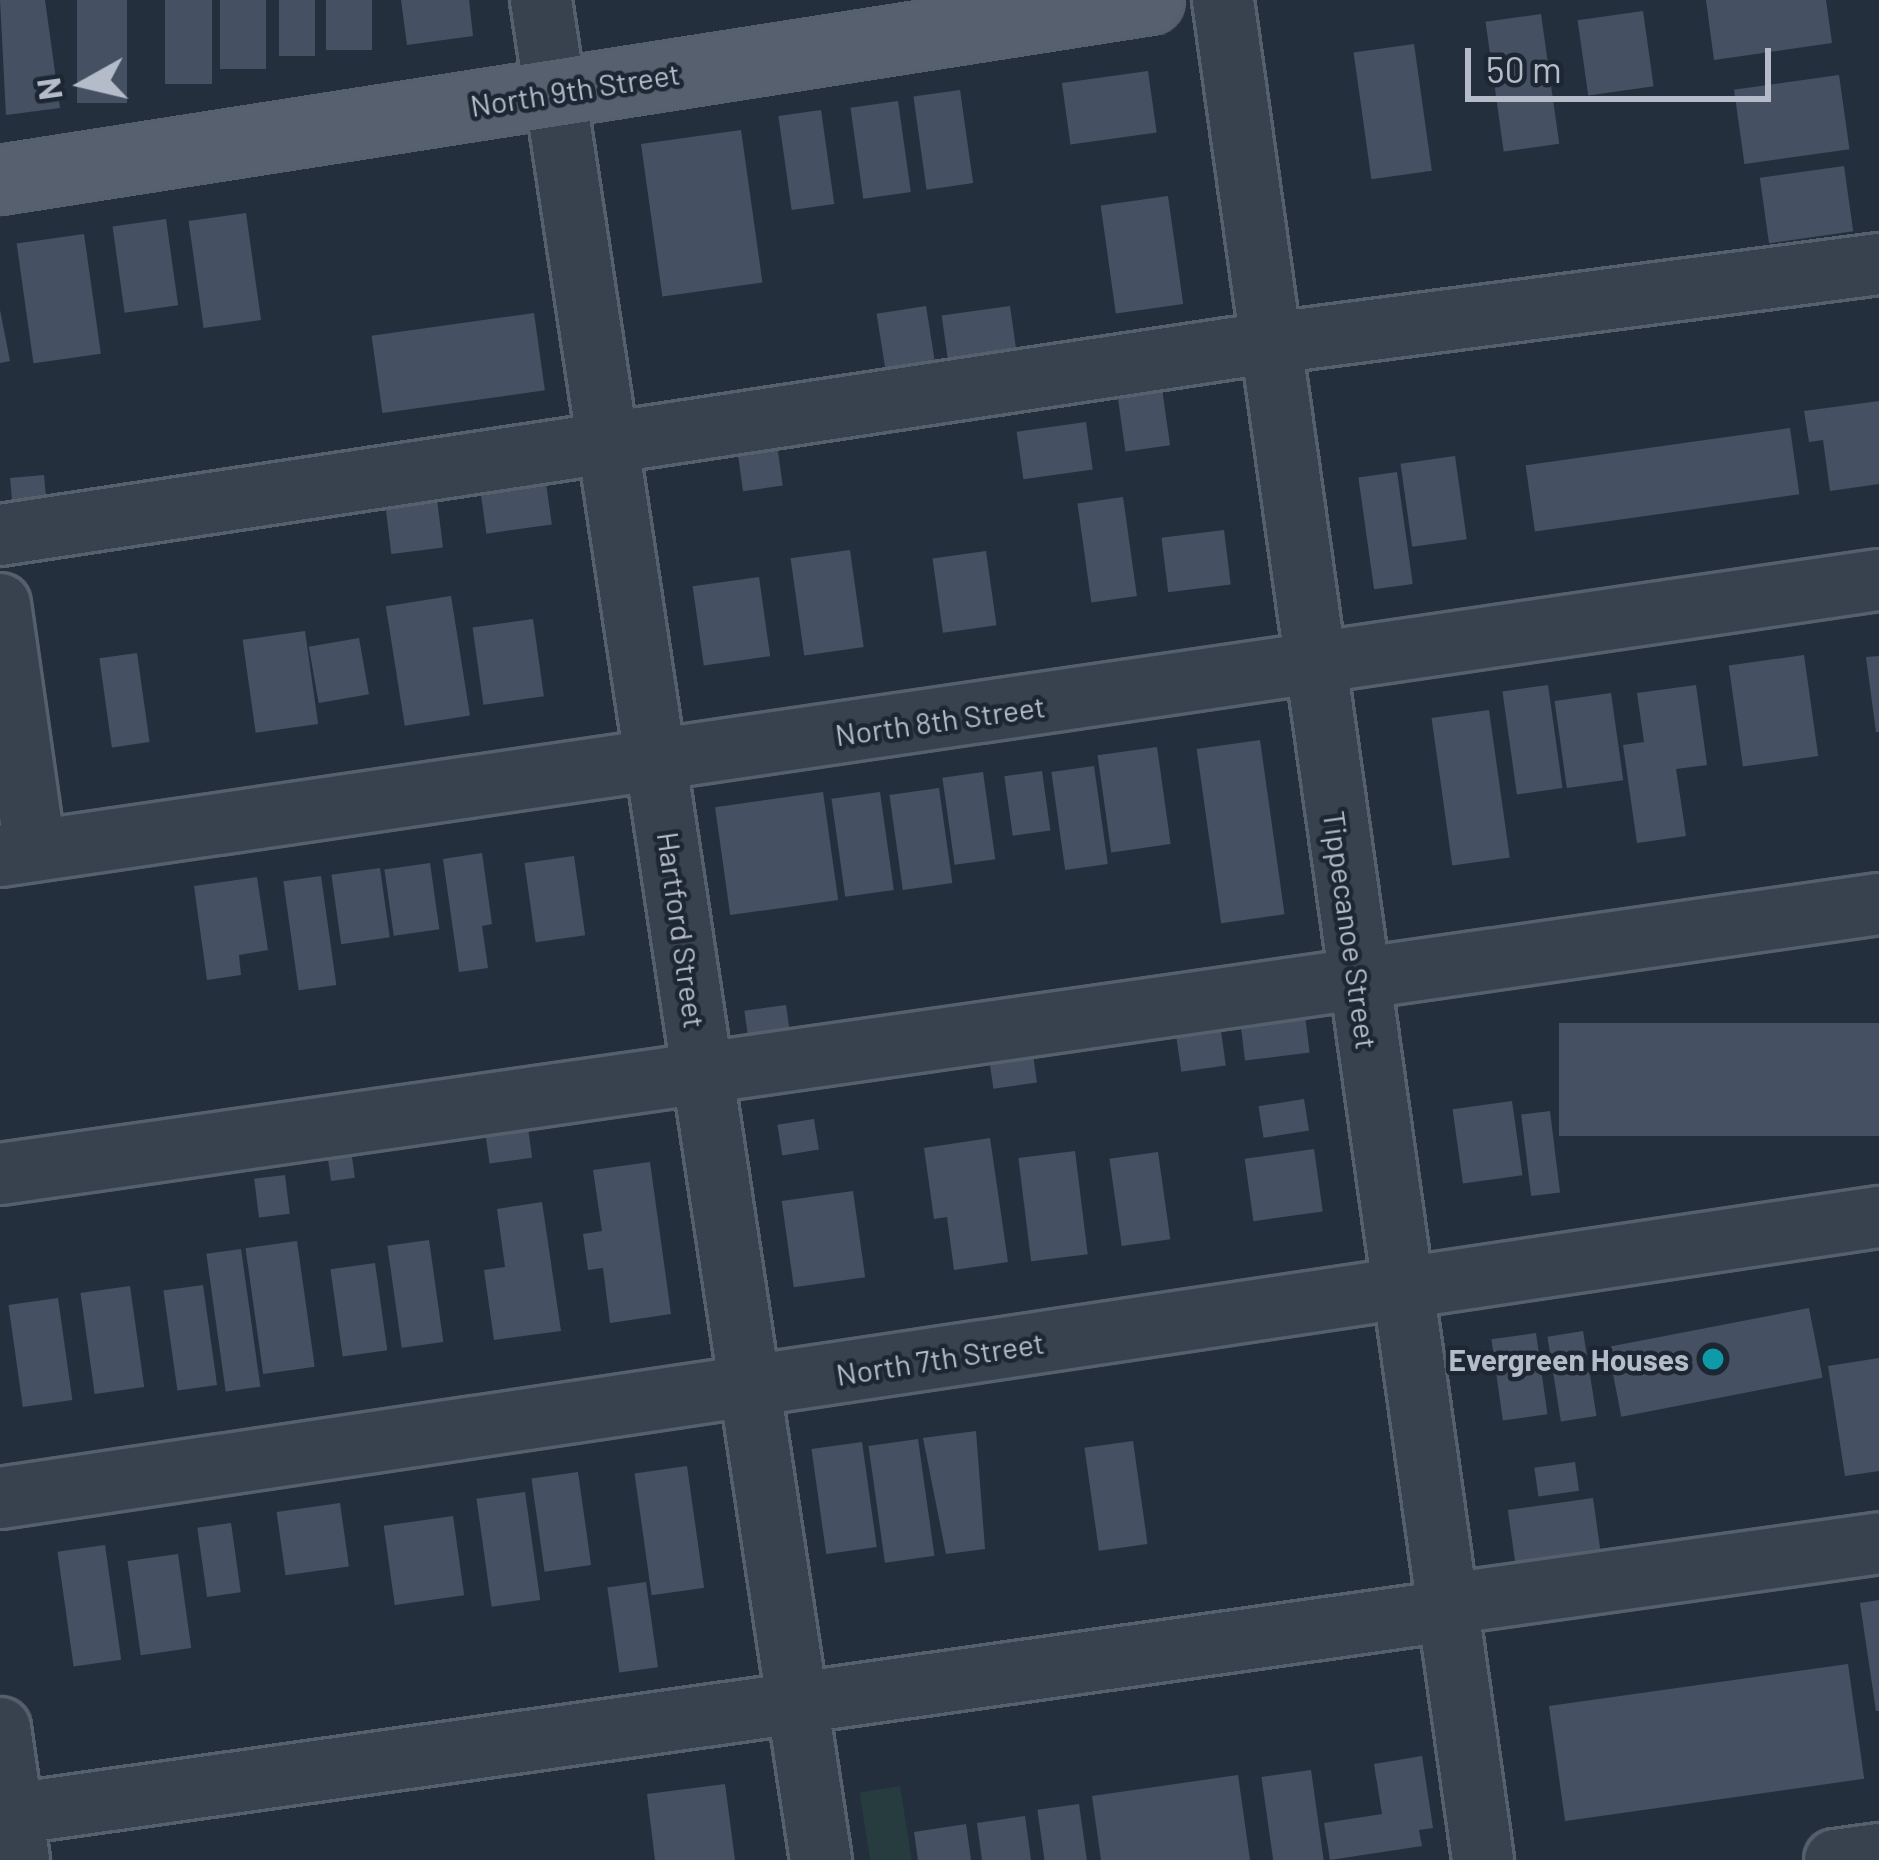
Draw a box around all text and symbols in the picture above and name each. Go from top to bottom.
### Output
north arrow [24,24,144,144]
scale bar [1471,24,1777,98]
text: 50 m [1486,47,1562,90]
street label: North 9th Street [468,55,682,123]
text: N [27,75,70,103]
street label: North 8th Street [833,687,1047,753]
street label: Tippecanoe Street [1316,808,1386,1052]
street label: Hartford Street [650,830,714,1030]
street label: North 7th Street [833,1324,1047,1392]
place label: Evergreen Houses [1449,1341,1689,1377]
marker: Evergreen Houses [1700,1346,1726,1372]

